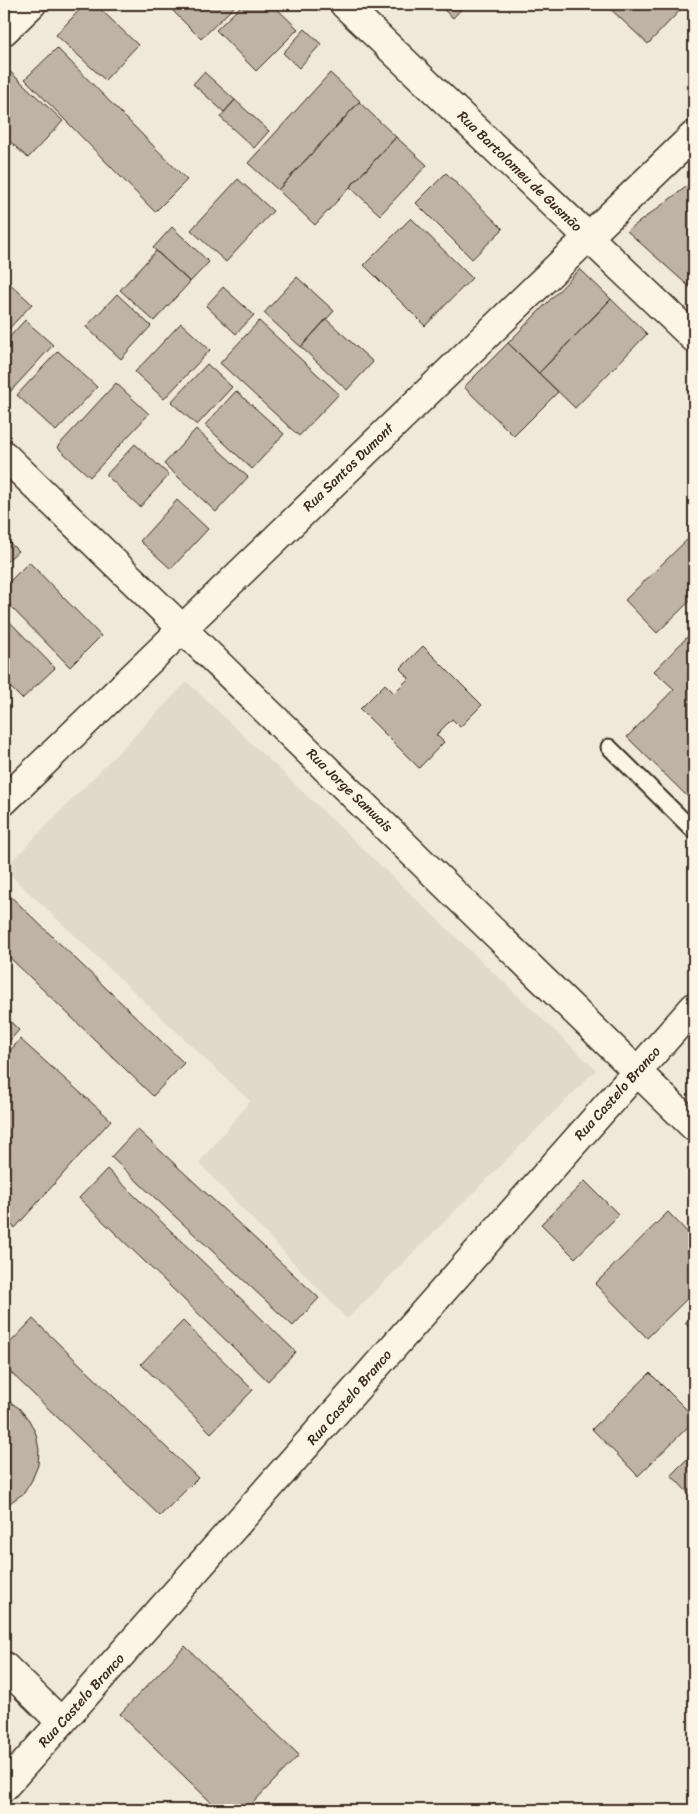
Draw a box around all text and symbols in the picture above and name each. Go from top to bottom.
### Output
street label: Rua Bartolomeu de Gusmão [451,105,588,238]
street label: Rua Santos Dumont [297,416,401,518]
street label: Rua Jorge Sanwais [300,742,399,839]
street label: Rua Castelo Branco [568,1040,667,1146]
street label: Rua Castelo Branco [301,1344,398,1451]
street label: Rua Castelo Branco [32,1647,131,1753]

